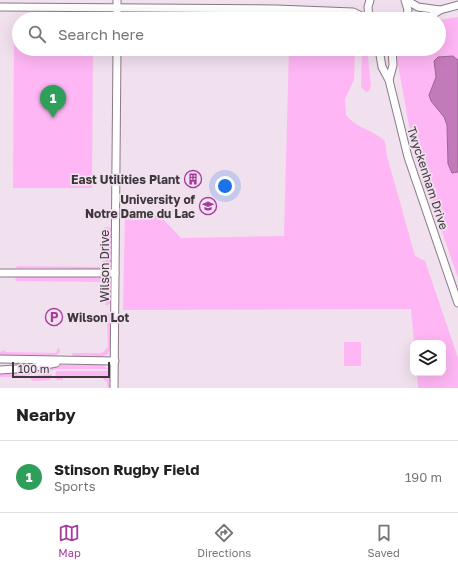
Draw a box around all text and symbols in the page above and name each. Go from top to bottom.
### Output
search box [12,12,446,56]
icon: search [26,23,48,45]
text: Search here [58,25,144,43]
pin: 1 [40,85,66,118]
street label: Twyckenham Drive [404,124,452,232]
building icon: East Utilities Plant [183,169,203,189]
place label: East Utilities Plant [71,172,180,187]
your location [215,176,235,196]
place label: University of Notre Dame du Lac [85,192,196,221]
school or university icon: University of Notre Dame du Lac [198,196,218,216]
street label: Wilson Drive [97,230,112,302]
parking icon: Wilson Lot [44,307,64,327]
place label: Wilson Lot [67,310,129,325]
map controls [410,340,446,376]
button: layers [410,340,446,376]
scale bar [12,360,110,379]
text: 100 m [18,362,49,375]
text: Nearby [16,404,76,425]
text: Stinson Rugby Field [54,460,199,478]
text: 1 [26,469,32,485]
text: 190 m [405,469,442,485]
text: Sports [54,478,96,494]
tab: Map [58,522,81,559]
tab: Directions [197,522,251,559]
tab: Saved [368,522,400,559]

